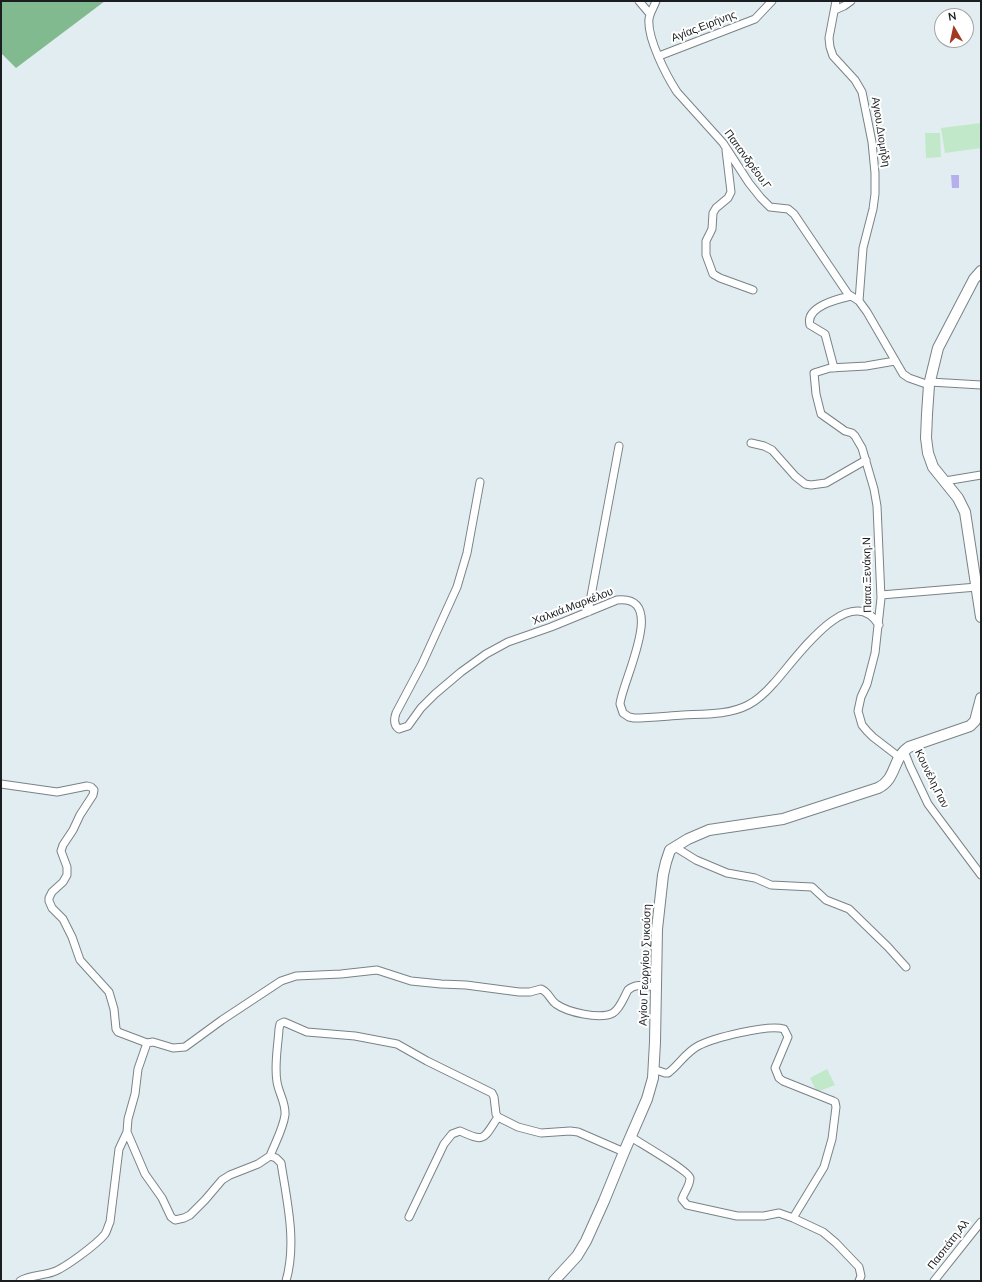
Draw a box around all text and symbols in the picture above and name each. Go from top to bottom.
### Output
north arrow [934,8,974,48]
street label: Αγίας.Ειρήνης [670,9,738,45]
text: N [947,9,957,25]
street label: Αγιου.Διομήδη [868,96,892,168]
street label: Παπανδρέου.Γ [721,128,773,192]
street label: Παπα.Ξενάκη.Ν [861,537,875,613]
street label: Χαλκιά.Μαρκέλου [531,585,615,629]
street label: Κουνέλη.Γιαν [911,747,951,811]
street label: Αγίου Γεωργίου Συκούση [637,904,655,1026]
street label: Πασπάτη.Αλ [925,1217,973,1273]

